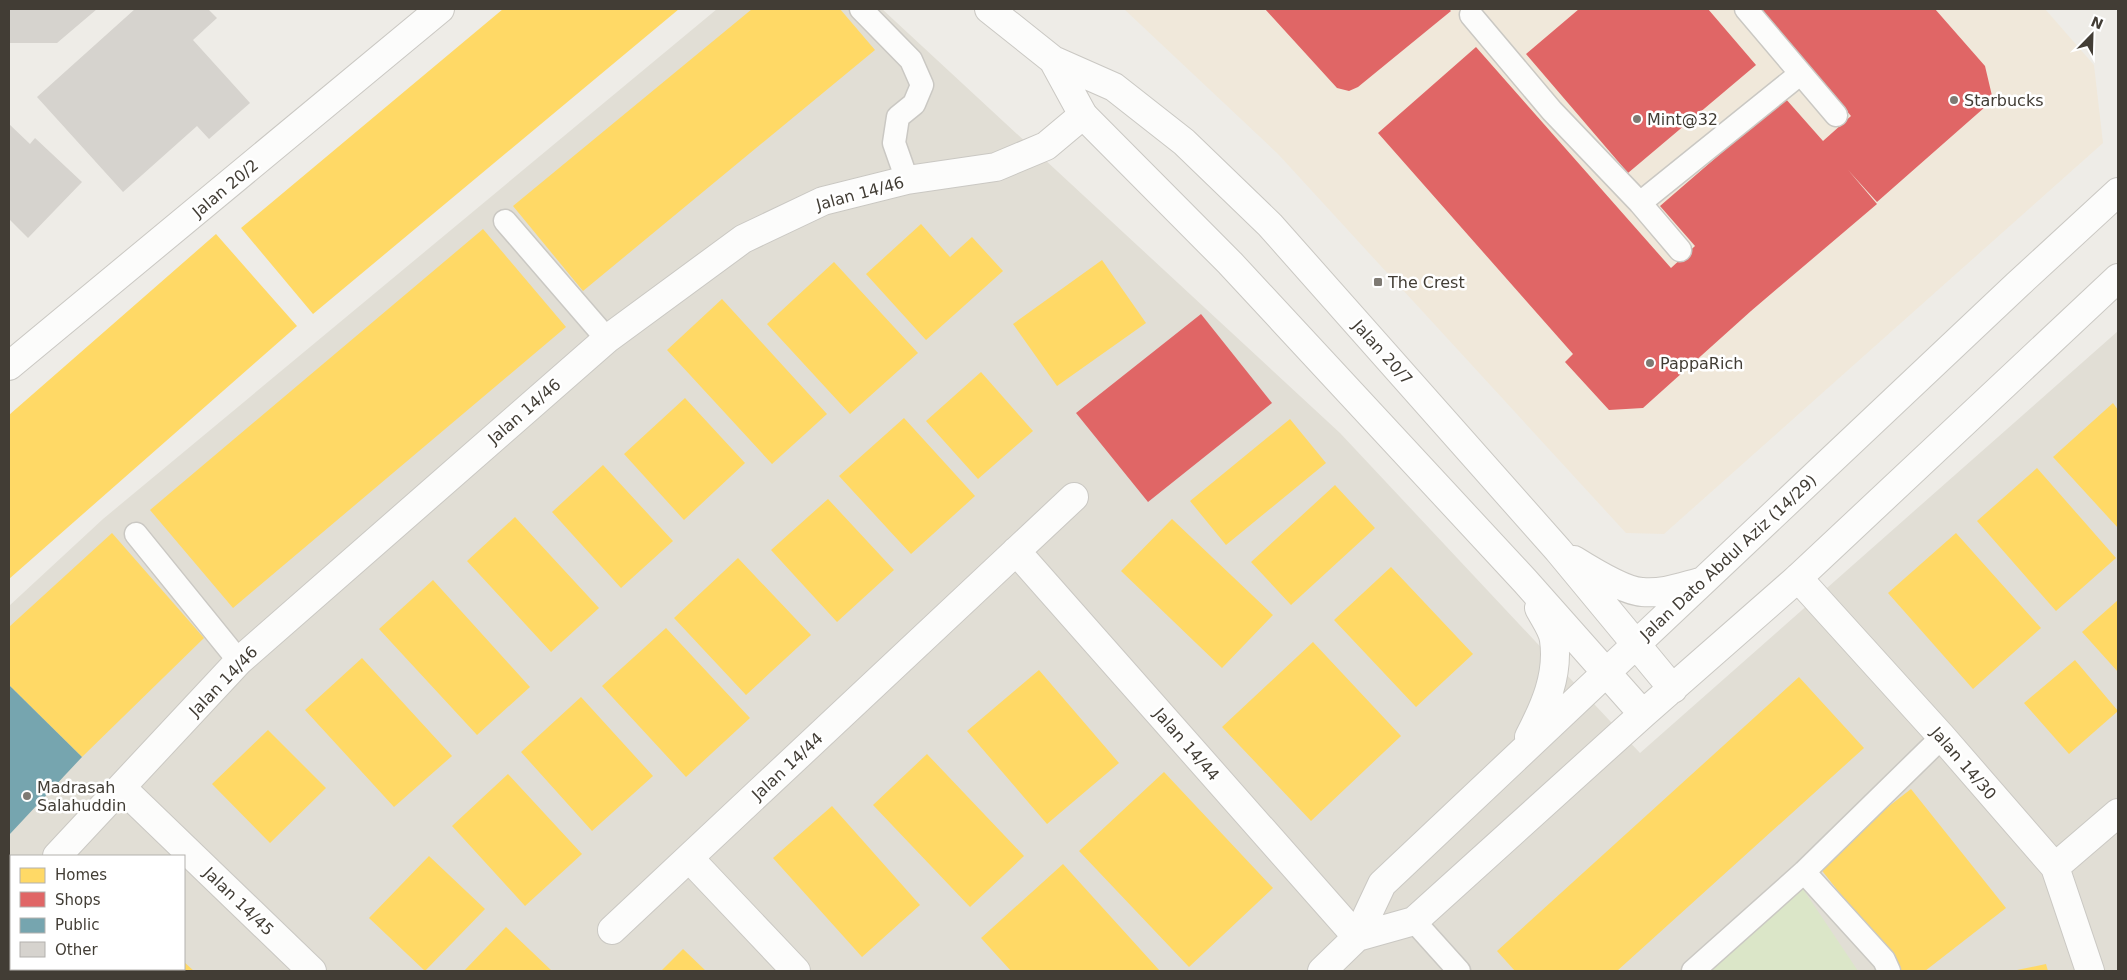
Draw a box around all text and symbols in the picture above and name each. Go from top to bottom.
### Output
north arrow [2067,10,2117,60]
text: N [2089,13,2106,33]
place label: Starbucks [1964,91,2044,110]
marker: Starbucks [1948,94,1960,106]
place label: Mint@32 [1647,110,1718,129]
marker: Mint@32 [1631,113,1643,125]
street label: Jalan 20/2 [188,155,262,222]
street label: Jalan 14/46 [813,173,906,215]
place label: The Crest [1387,273,1465,292]
marker: The Crest [1372,276,1384,288]
street label: Jalan 20/7 [1348,316,1416,388]
place label: PappaRich [1660,354,1743,373]
marker: PappaRich [1644,357,1656,369]
street label: Jalan 14/46 [483,375,565,449]
street label: Jalan Dato Abdul Aziz (14/29) [1636,471,1820,645]
street label: Jalan 14/46 [185,642,261,721]
street label: Jalan 14/44 [1149,703,1223,785]
street label: Jalan 14/30 [1926,722,2000,804]
street label: Jalan 14/44 [747,729,827,805]
place label: Madrasah Salahuddin [37,778,126,815]
marker: Madrasah Salahuddin [21,790,33,802]
legend [10,855,185,970]
street label: Jalan 14/45 [199,863,278,939]
text: Homes [55,866,107,884]
text: Shops [55,891,101,909]
text: Public [55,916,99,934]
text: Other [55,941,98,959]

